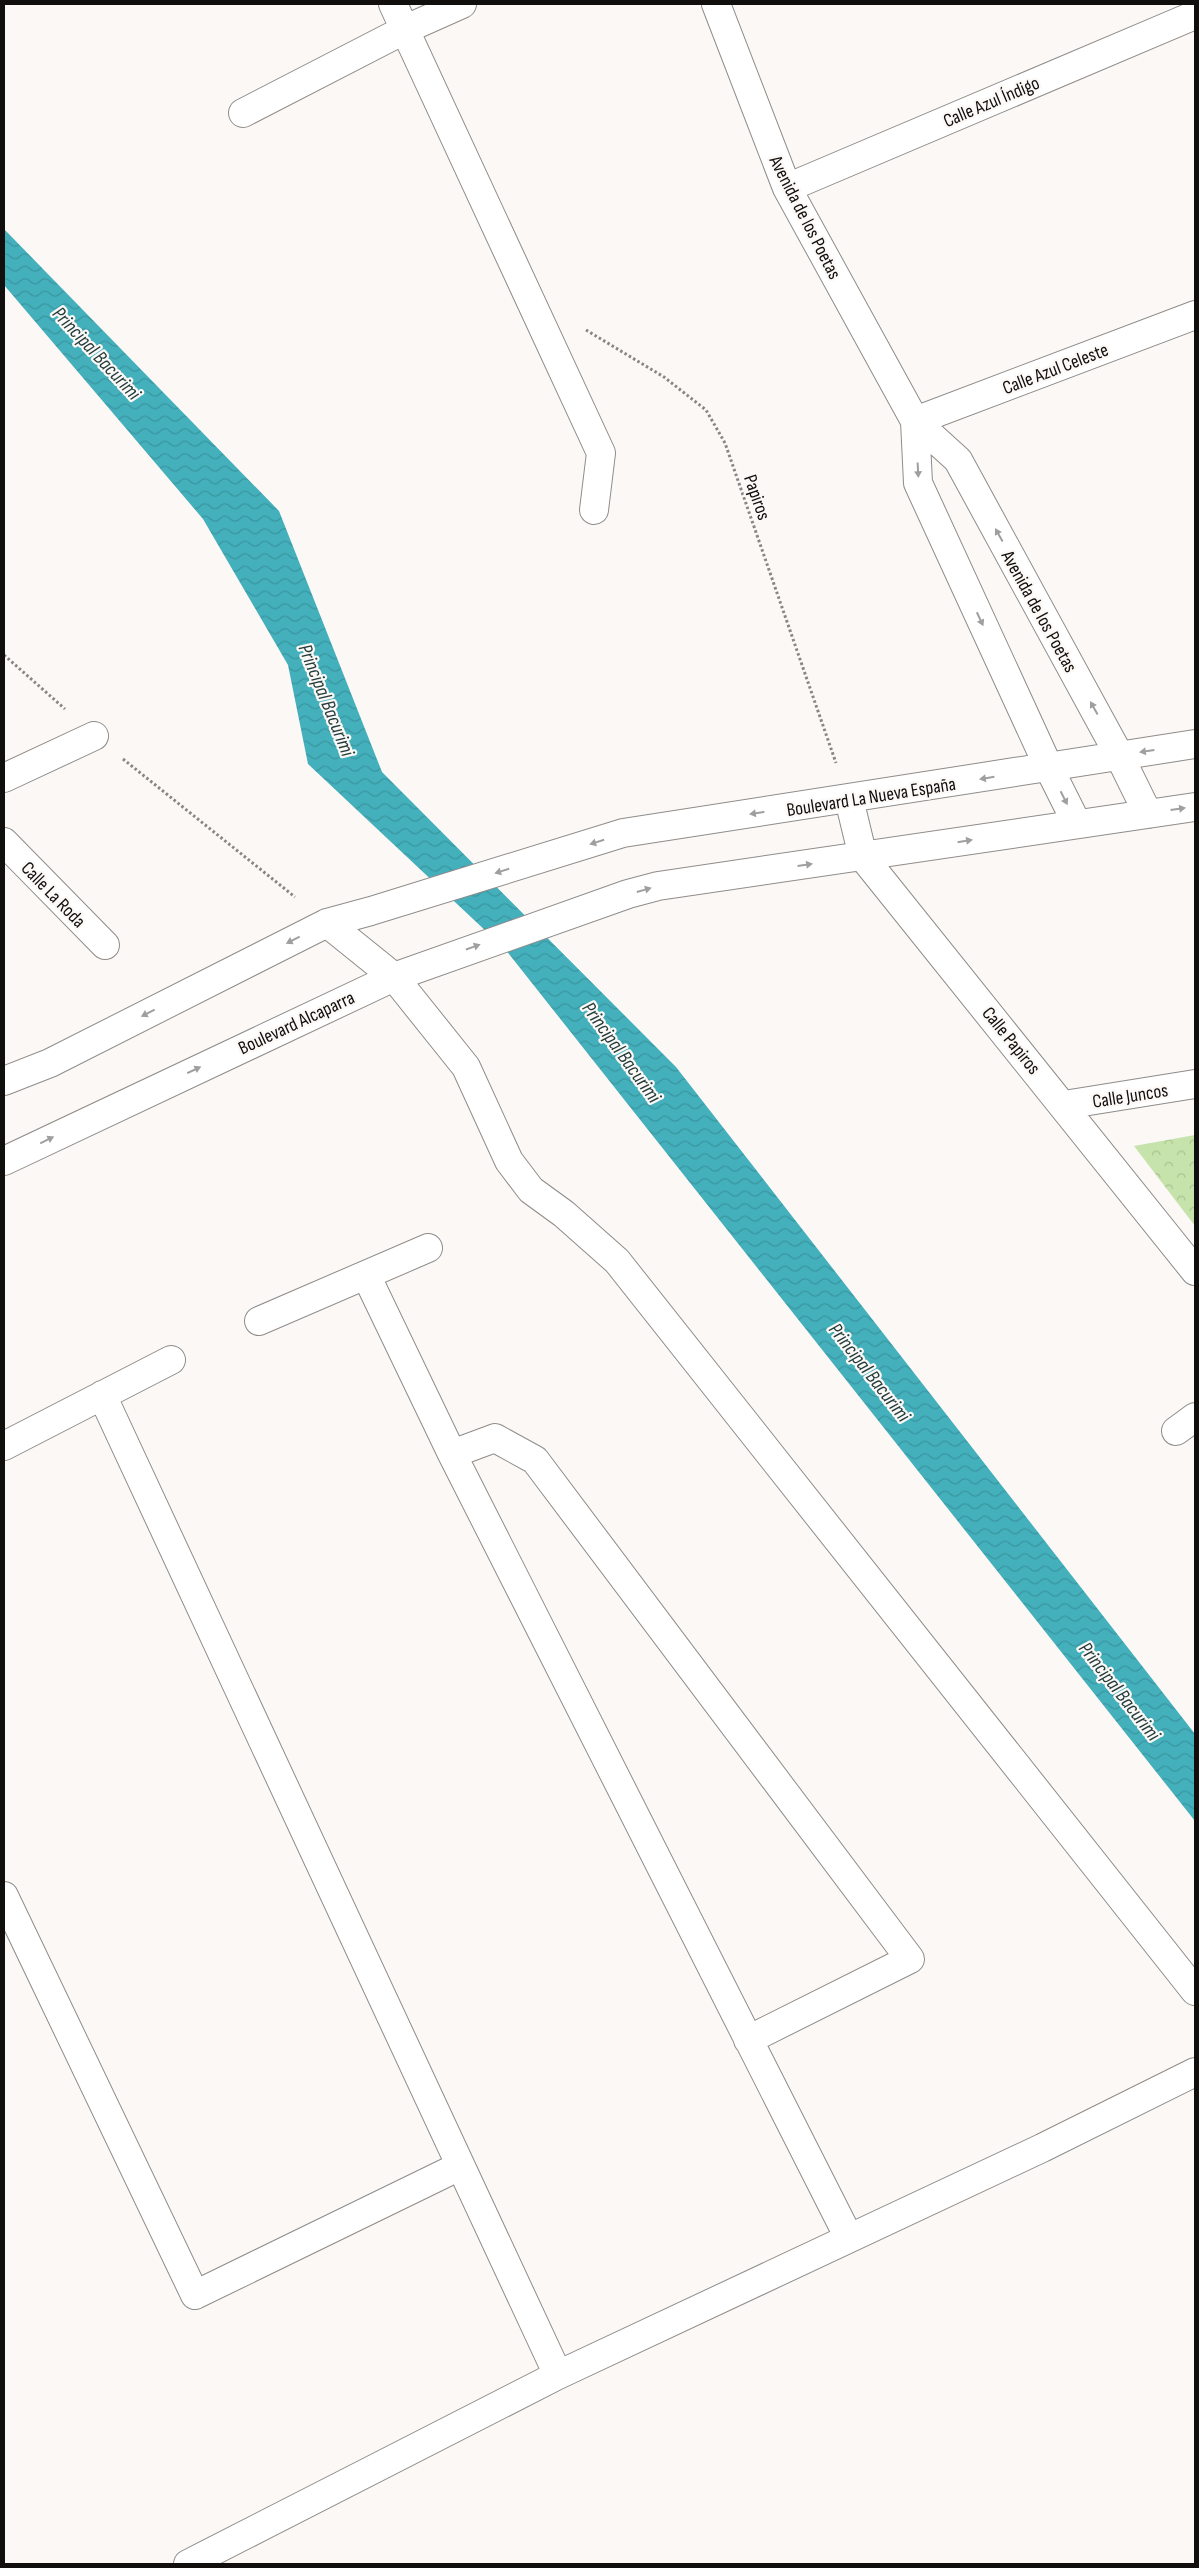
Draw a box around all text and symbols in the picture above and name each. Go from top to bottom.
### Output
street label: Calle Azul Índigo [940,72,1043,133]
street label: Avenida de los Poetas [763,151,846,284]
water label: Principal Bacurimi [47,302,146,406]
street label: Calle Azul Celeste [999,339,1112,400]
one-way arrow [914,462,922,478]
street label: Papiros [738,472,775,523]
one-way arrow [994,528,1003,542]
street label: Avenida de los Poetas [995,546,1082,677]
one-way arrow [977,612,985,626]
water label: Principal Bacurimi [293,641,360,761]
one-way arrow [1089,701,1098,715]
one-way arrow [1139,747,1155,755]
street label: Boulevard La Nueva España [785,773,957,822]
one-way arrow [978,774,994,782]
one-way arrow [1060,790,1068,805]
one-way arrow [1170,805,1186,813]
one-way arrow [749,809,765,817]
one-way arrow [958,837,974,845]
one-way arrow [590,838,605,846]
street label: Calle La Roda [16,857,90,933]
one-way arrow [797,861,813,869]
one-way arrow [495,868,510,876]
one-way arrow [637,885,652,893]
one-way arrow [286,936,300,944]
one-way arrow [466,943,481,950]
street label: Boulevard Alcaparra [235,986,358,1060]
water label: Principal Bacurimi [577,998,667,1109]
street label: Calle Papiros [977,1003,1045,1080]
one-way arrow [141,1009,155,1017]
one-way arrow [187,1066,201,1074]
street label: Calle Juncos [1091,1079,1170,1114]
one-way arrow [40,1136,55,1144]
water label: Principal Bacurimi [823,1318,916,1428]
water label: Principal Bacurimi [1073,1637,1166,1747]

